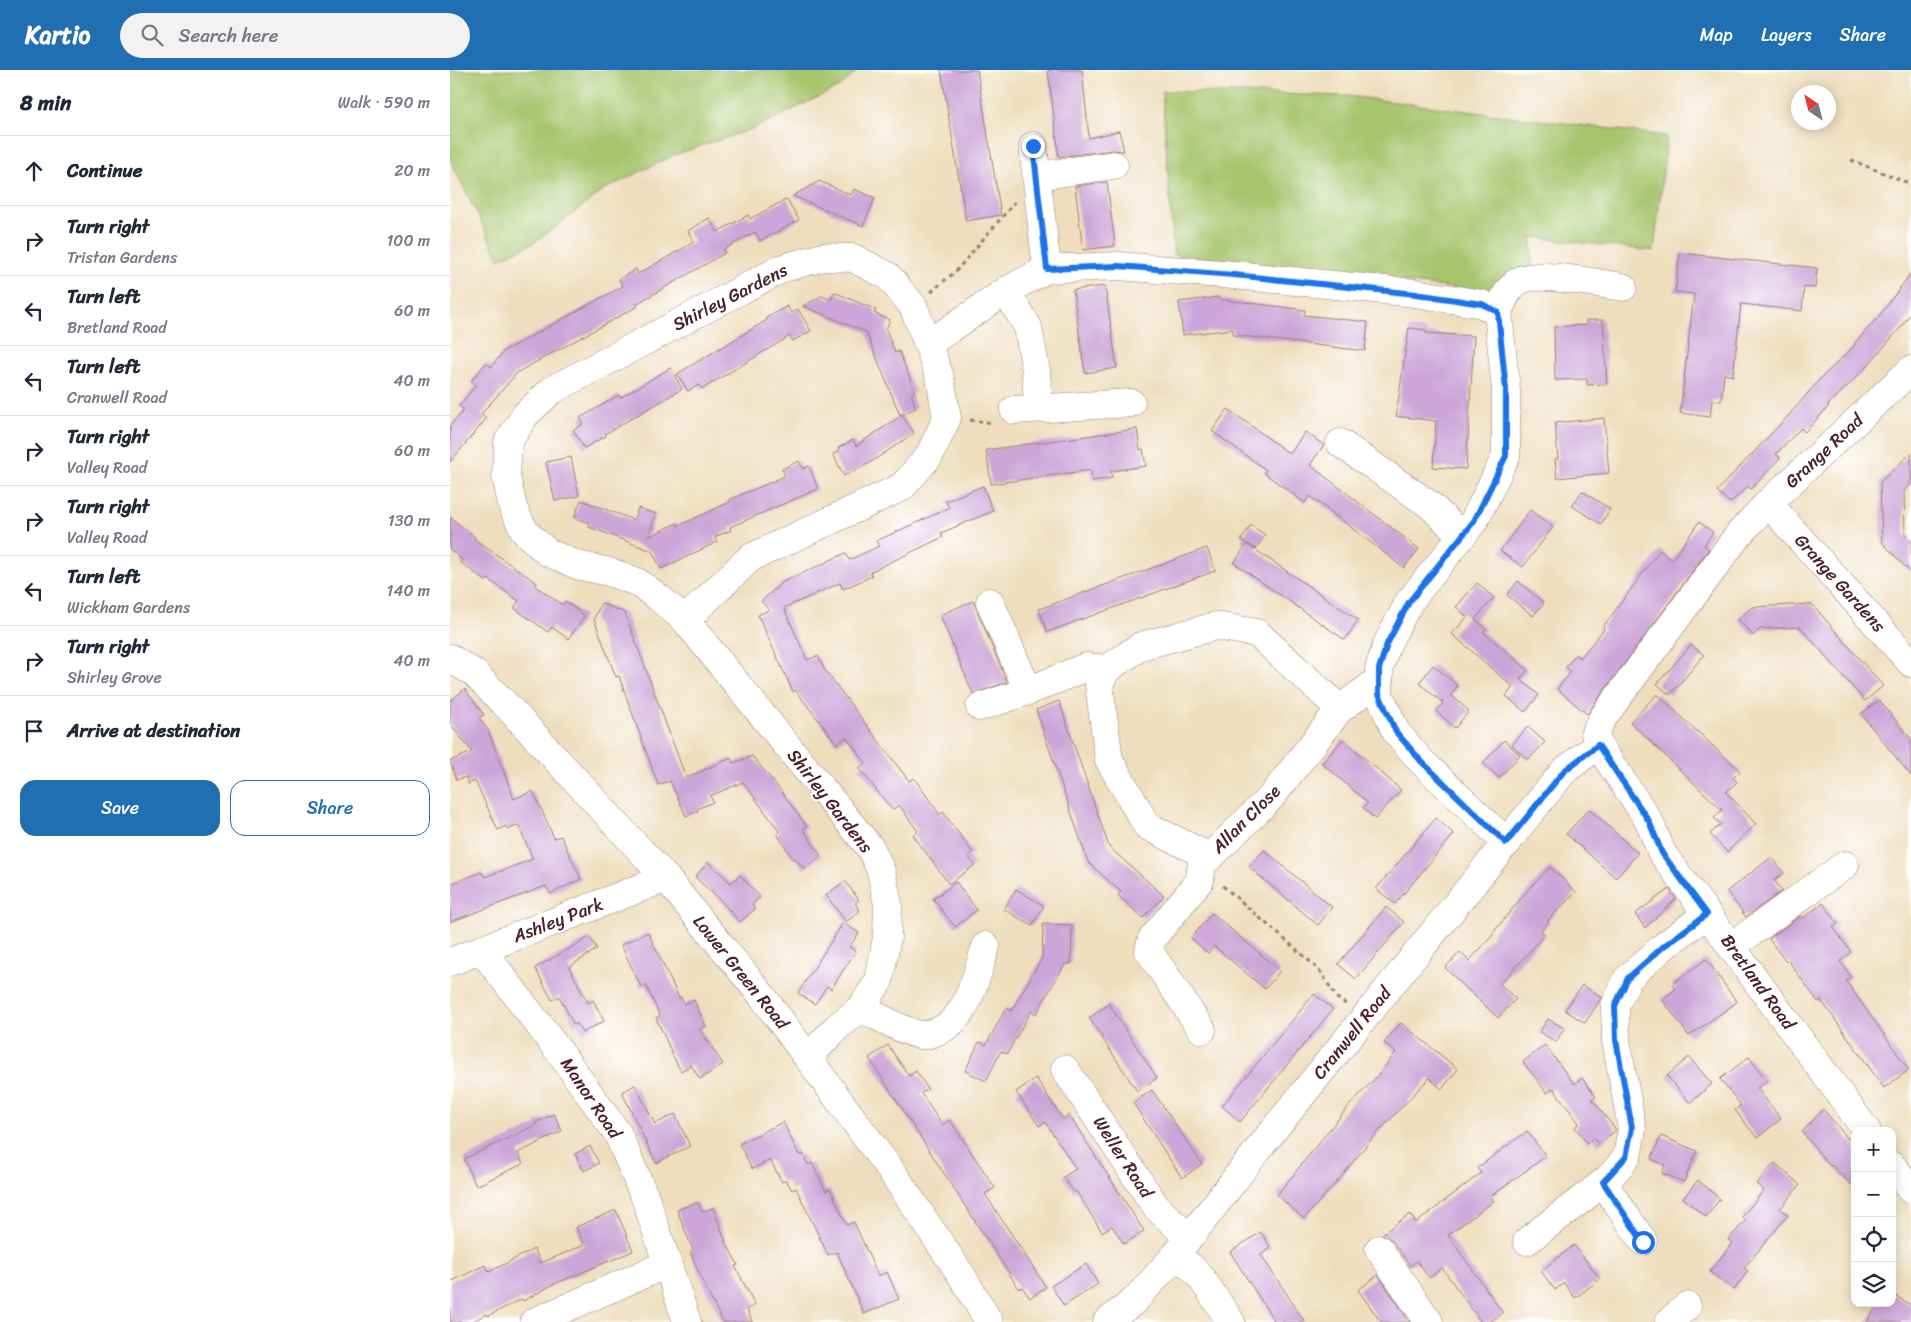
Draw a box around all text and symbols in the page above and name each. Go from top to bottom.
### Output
search box [120,13,470,58]
text: Kartio [25,14,90,56]
text: Search here [178,19,279,52]
text: Map [1700,19,1733,51]
text: Layers [1761,19,1812,51]
text: Share [1840,19,1886,51]
icon: search [138,21,166,49]
text: 8 min [20,84,71,122]
north arrow [1791,85,1836,130]
text: Walk · 590 m [338,88,430,117]
route end [1022,135,1045,158]
text: Continue [67,154,143,187]
text: 20 m [394,156,430,185]
icon: ahead [20,157,48,185]
text: Turn right [67,210,149,243]
text: 100 m [386,226,430,255]
icon: right [20,227,48,255]
text: Tristan Gardens [67,243,177,272]
street label: Shirley Gardens [667,254,794,340]
text: Turn left [67,280,140,313]
text: 60 m [394,296,430,325]
icon: left [20,297,48,325]
text: Bretland Road [67,313,167,342]
text: Turn left [67,350,140,383]
text: 40 m [393,366,430,395]
icon: left [20,367,48,395]
text: Cranwell Road [67,383,167,412]
street label: Grange Road [1777,405,1872,496]
text: Turn right [67,420,149,453]
text: 60 m [394,436,430,465]
icon: right [20,437,48,465]
text: Valley Road [67,453,147,482]
text: Turn right [67,490,149,523]
text: 130 m [388,506,430,535]
icon: right [20,507,48,535]
text: Valley Road [67,523,147,552]
street label: Grange Gardens [1786,526,1894,641]
text: Turn left [67,560,140,593]
text: 140 m [387,576,430,605]
icon: left [20,577,48,605]
text: Wickham Gardens [67,593,190,622]
text: Turn right [67,630,149,663]
text: 40 m [393,646,430,675]
icon: right [20,647,48,675]
text: Shirley Grove [67,663,162,692]
text: Arrive at destination [67,714,240,747]
icon: arrive [20,717,48,745]
street label: Shirley Gardens [779,742,882,861]
street label: Allan Close [1203,776,1289,862]
button: Save [20,780,220,836]
button: Share [230,780,430,836]
street label: Ashley Park [507,888,608,952]
street label: Lower Green Road [684,907,799,1038]
street label: Bretland Road [1712,927,1805,1038]
street label: Cranwell Road [1304,978,1401,1087]
street label: Manor Road [552,1051,631,1147]
street label: Weller Road [1084,1109,1163,1206]
map controls [1851,1127,1896,1307]
button: + [1851,1127,1896,1172]
button: − [1851,1172,1896,1217]
button: locate [1851,1217,1896,1262]
route start [1632,1231,1655,1254]
button: layers [1851,1262,1896,1307]

